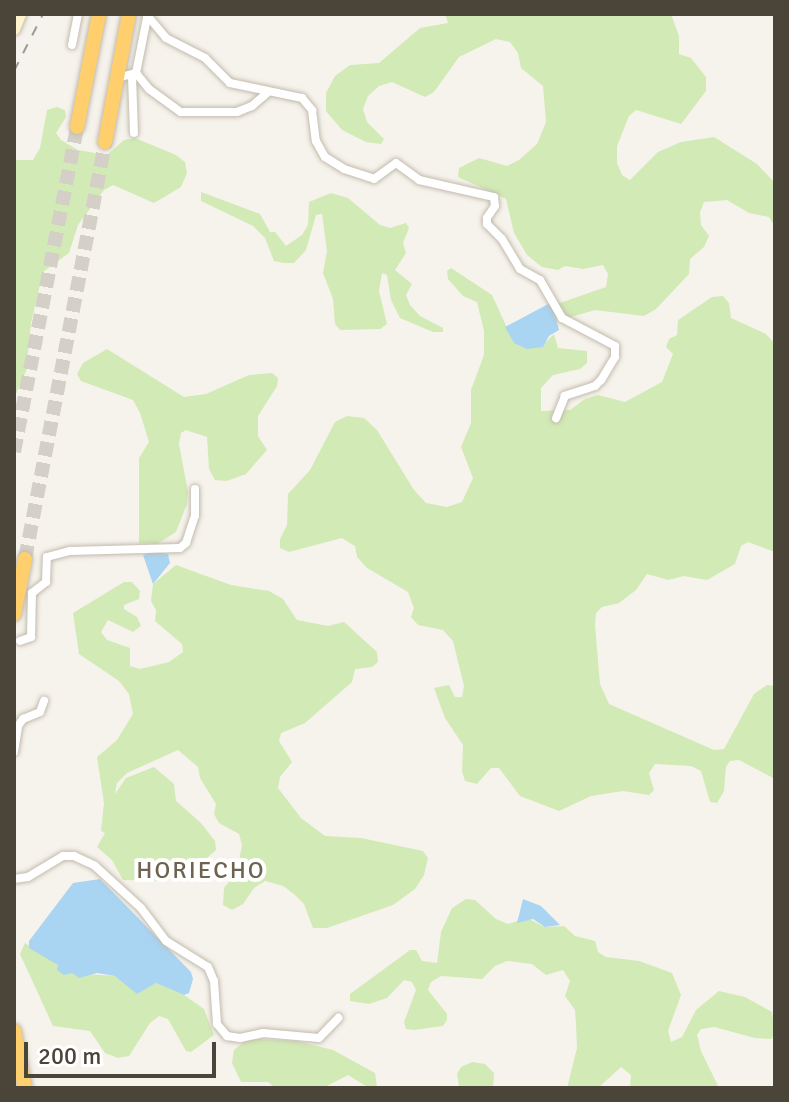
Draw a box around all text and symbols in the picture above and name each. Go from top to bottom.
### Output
district label: HORIECHO [136,857,266,885]
scale bar [28,1026,220,1076]
text: 200 m [38,1041,101,1071]

